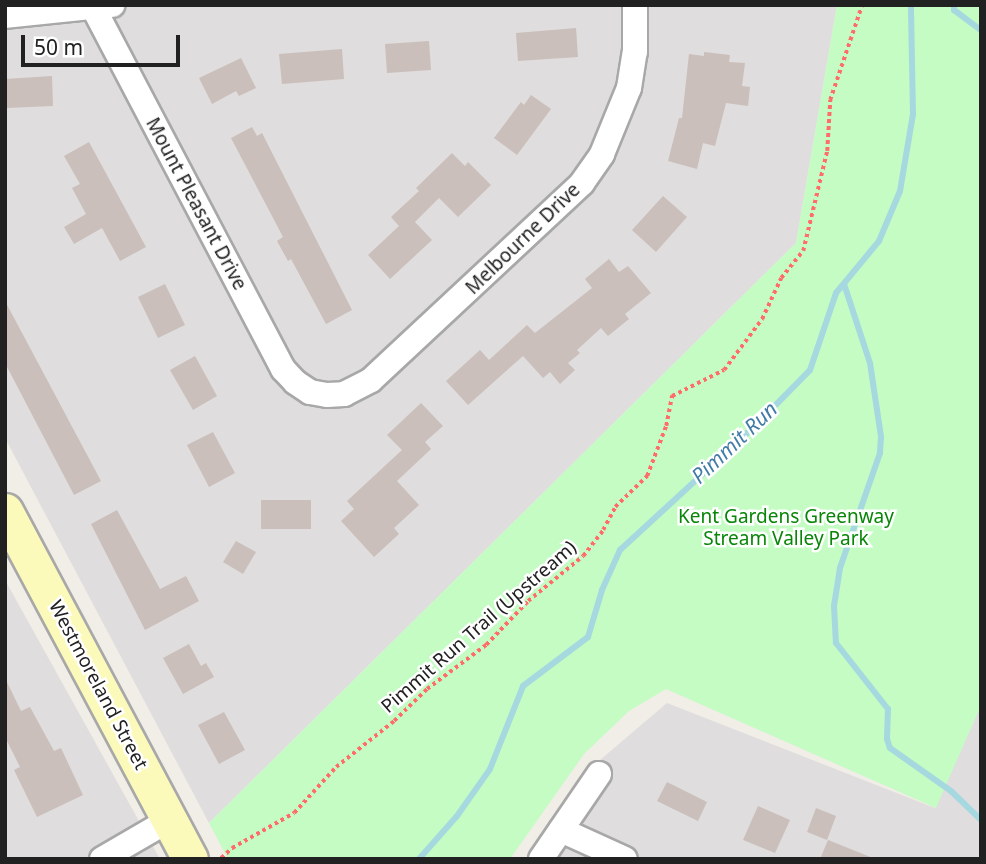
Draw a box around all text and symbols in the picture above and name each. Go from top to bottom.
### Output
scale bar [24,21,184,65]
text: 50 m [34,33,83,61]
street label: Mount Pleasant Drive [141,114,251,294]
street label: Melbourne Drive [461,179,585,299]
water label: Pimmit Run [686,396,782,488]
park label: Kent Gardens Greenway Stream Valley Park [678,506,894,550]
street label: Pimmit Run Trail (Upstream) [377,536,581,718]
street label: Westmoreland Street [44,596,152,774]

